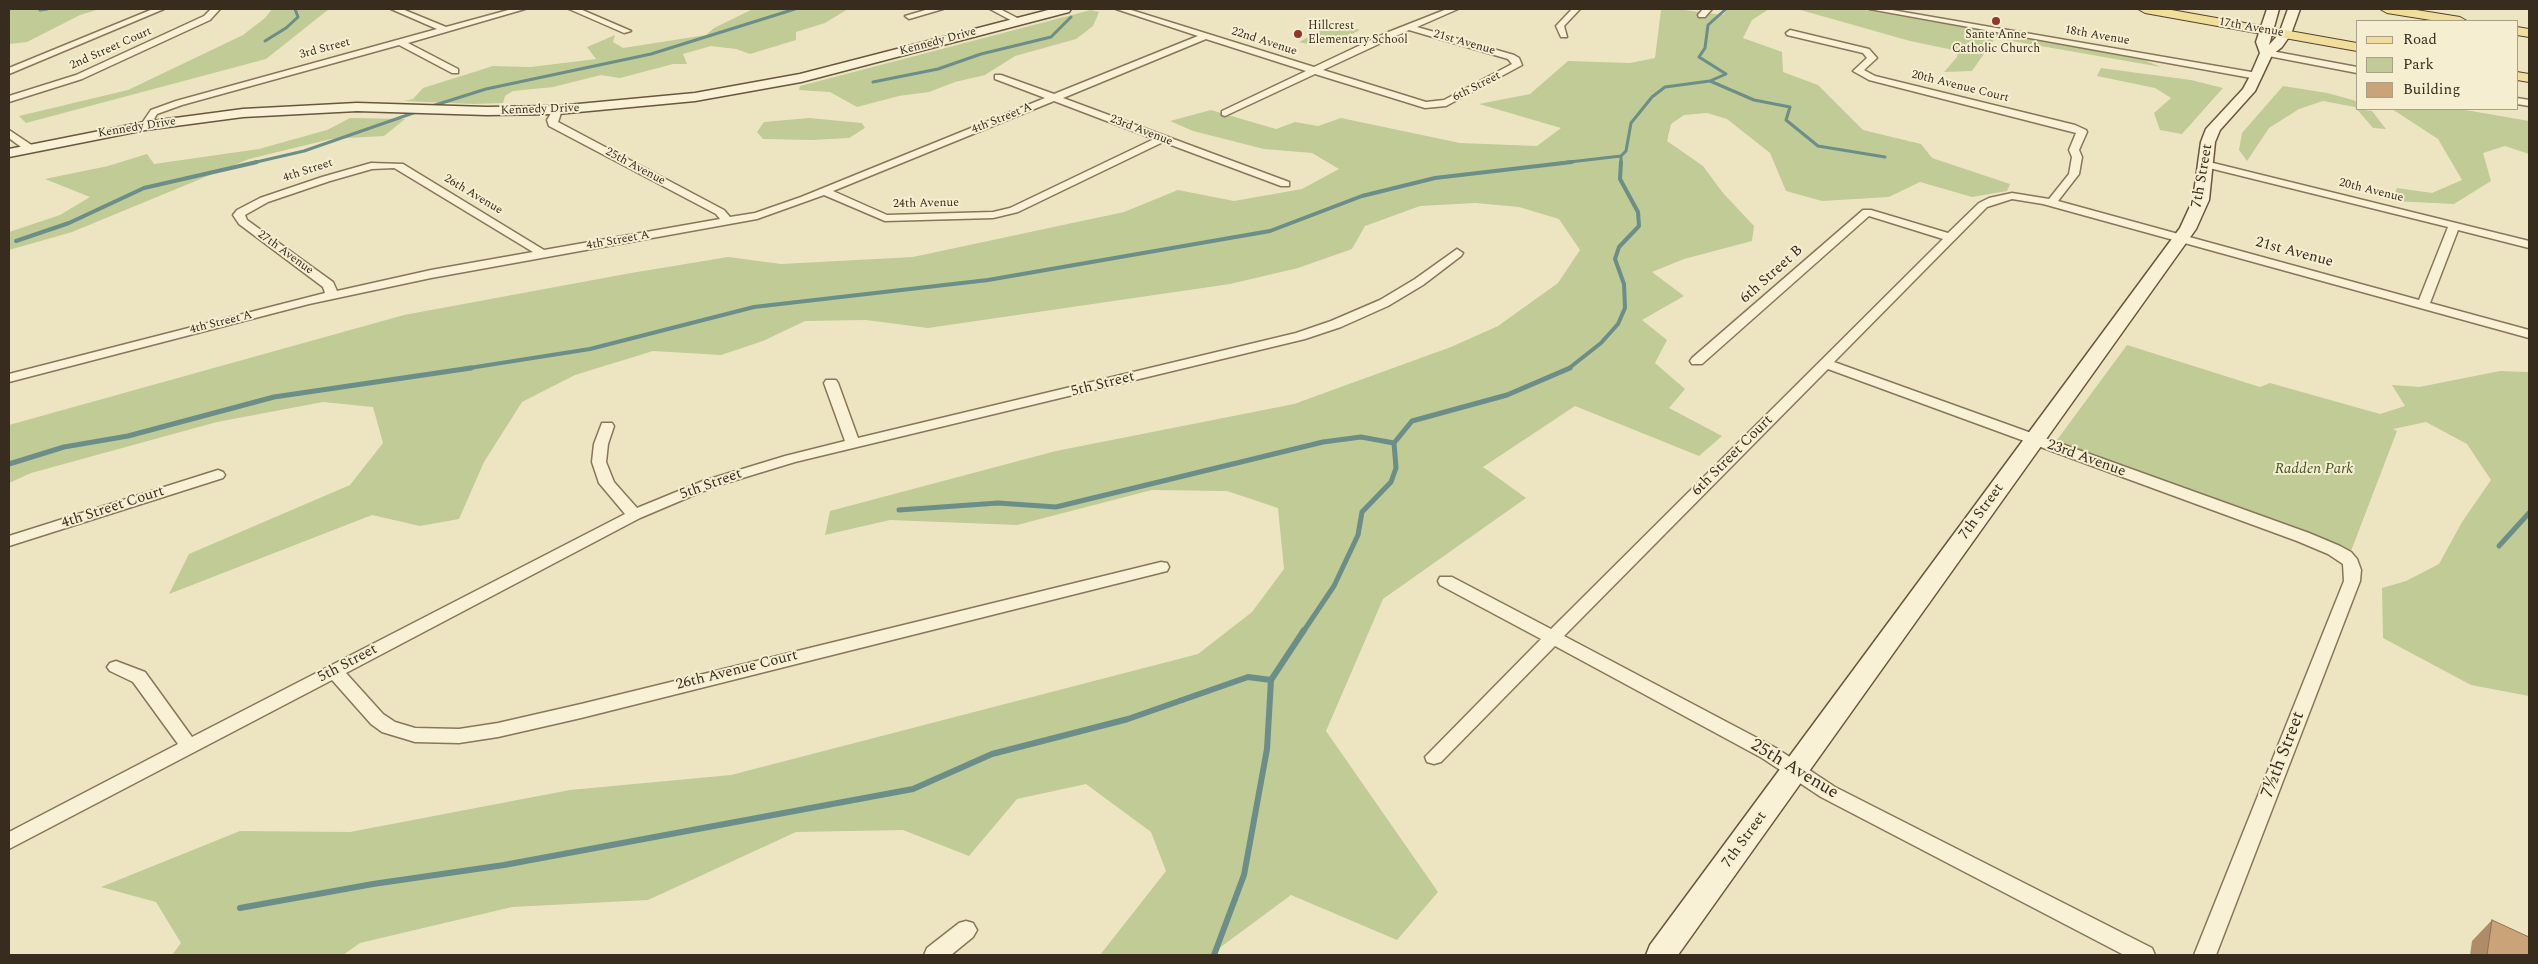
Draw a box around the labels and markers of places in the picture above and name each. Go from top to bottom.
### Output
marker: Sante Anne Catholic Church [1990,15,2002,27]
place label: Hillcrest Elementary School [1308,20,1408,48]
marker: Hillcrest Elementary School [1292,28,1304,40]
place label: Sante Anne Catholic Church [1952,29,2040,57]

